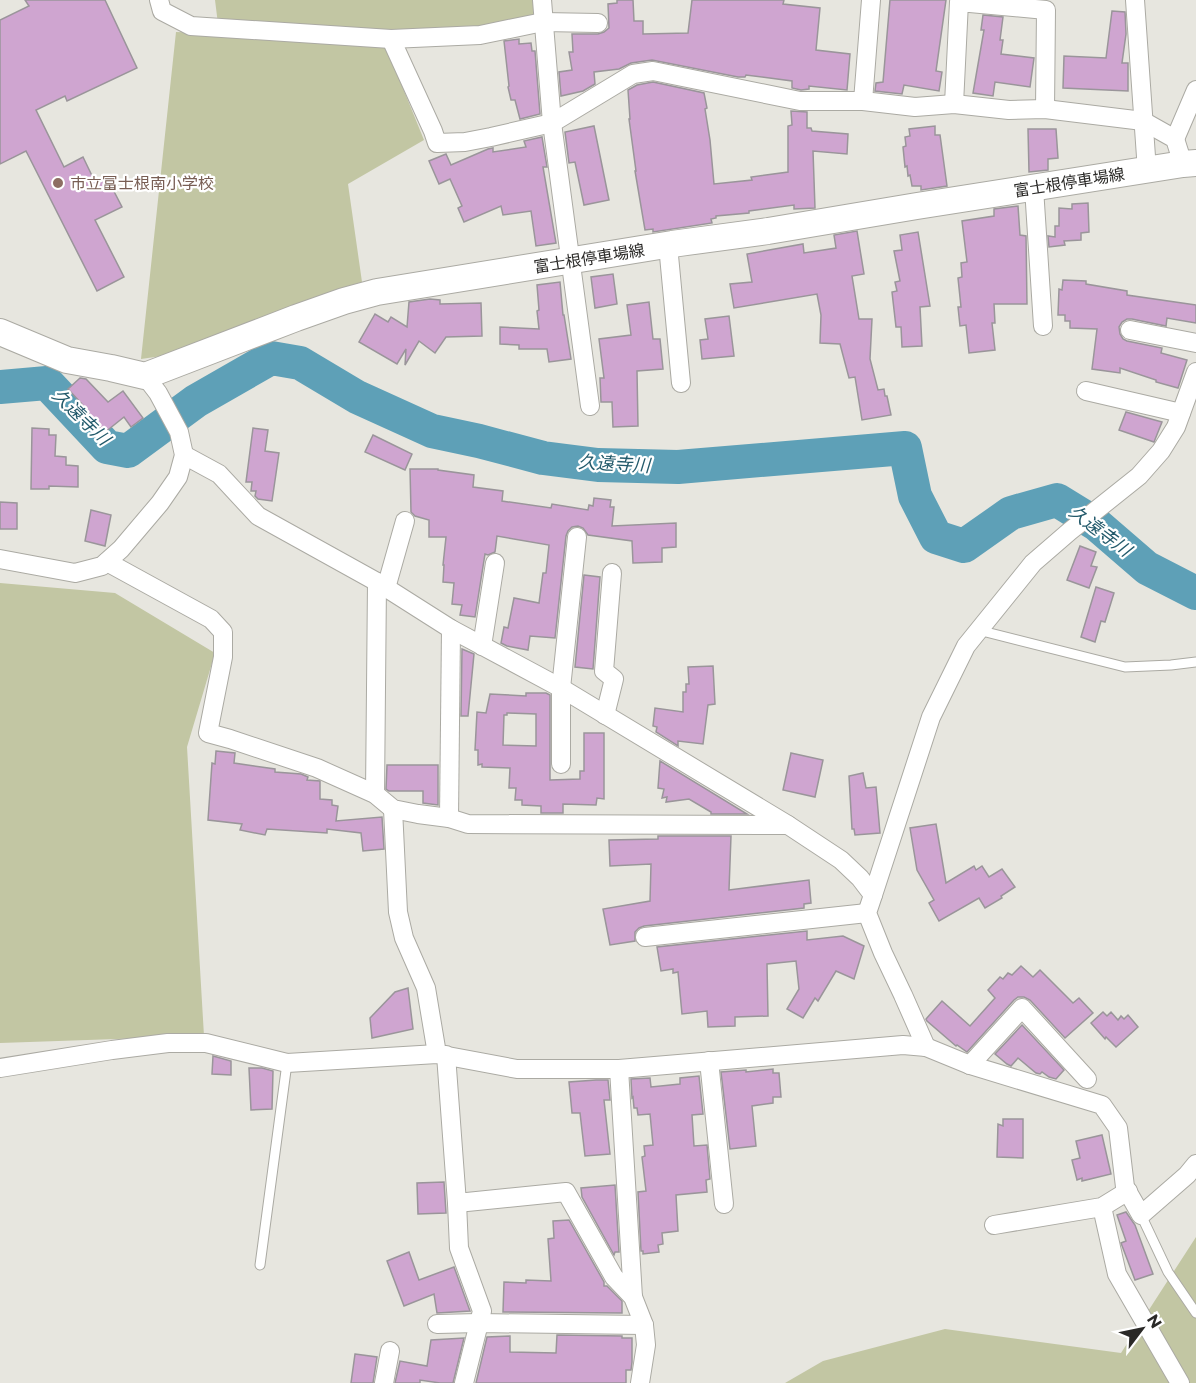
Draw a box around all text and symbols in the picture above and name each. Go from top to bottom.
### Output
street label: 富士根停車場線 [1012,164,1126,201]
place label: 市立富士根南小学校 [70,174,214,193]
marker: 市立富士根南小学校 [51,176,65,190]
street label: 富士根停車場線 [532,240,646,277]
water label: 久遠寺川 [47,384,116,451]
water label: 久遠寺川 [577,451,653,477]
water label: 久遠寺川 [1065,501,1137,563]
north arrow [1112,1299,1172,1359]
text: N [1143,1311,1166,1332]

